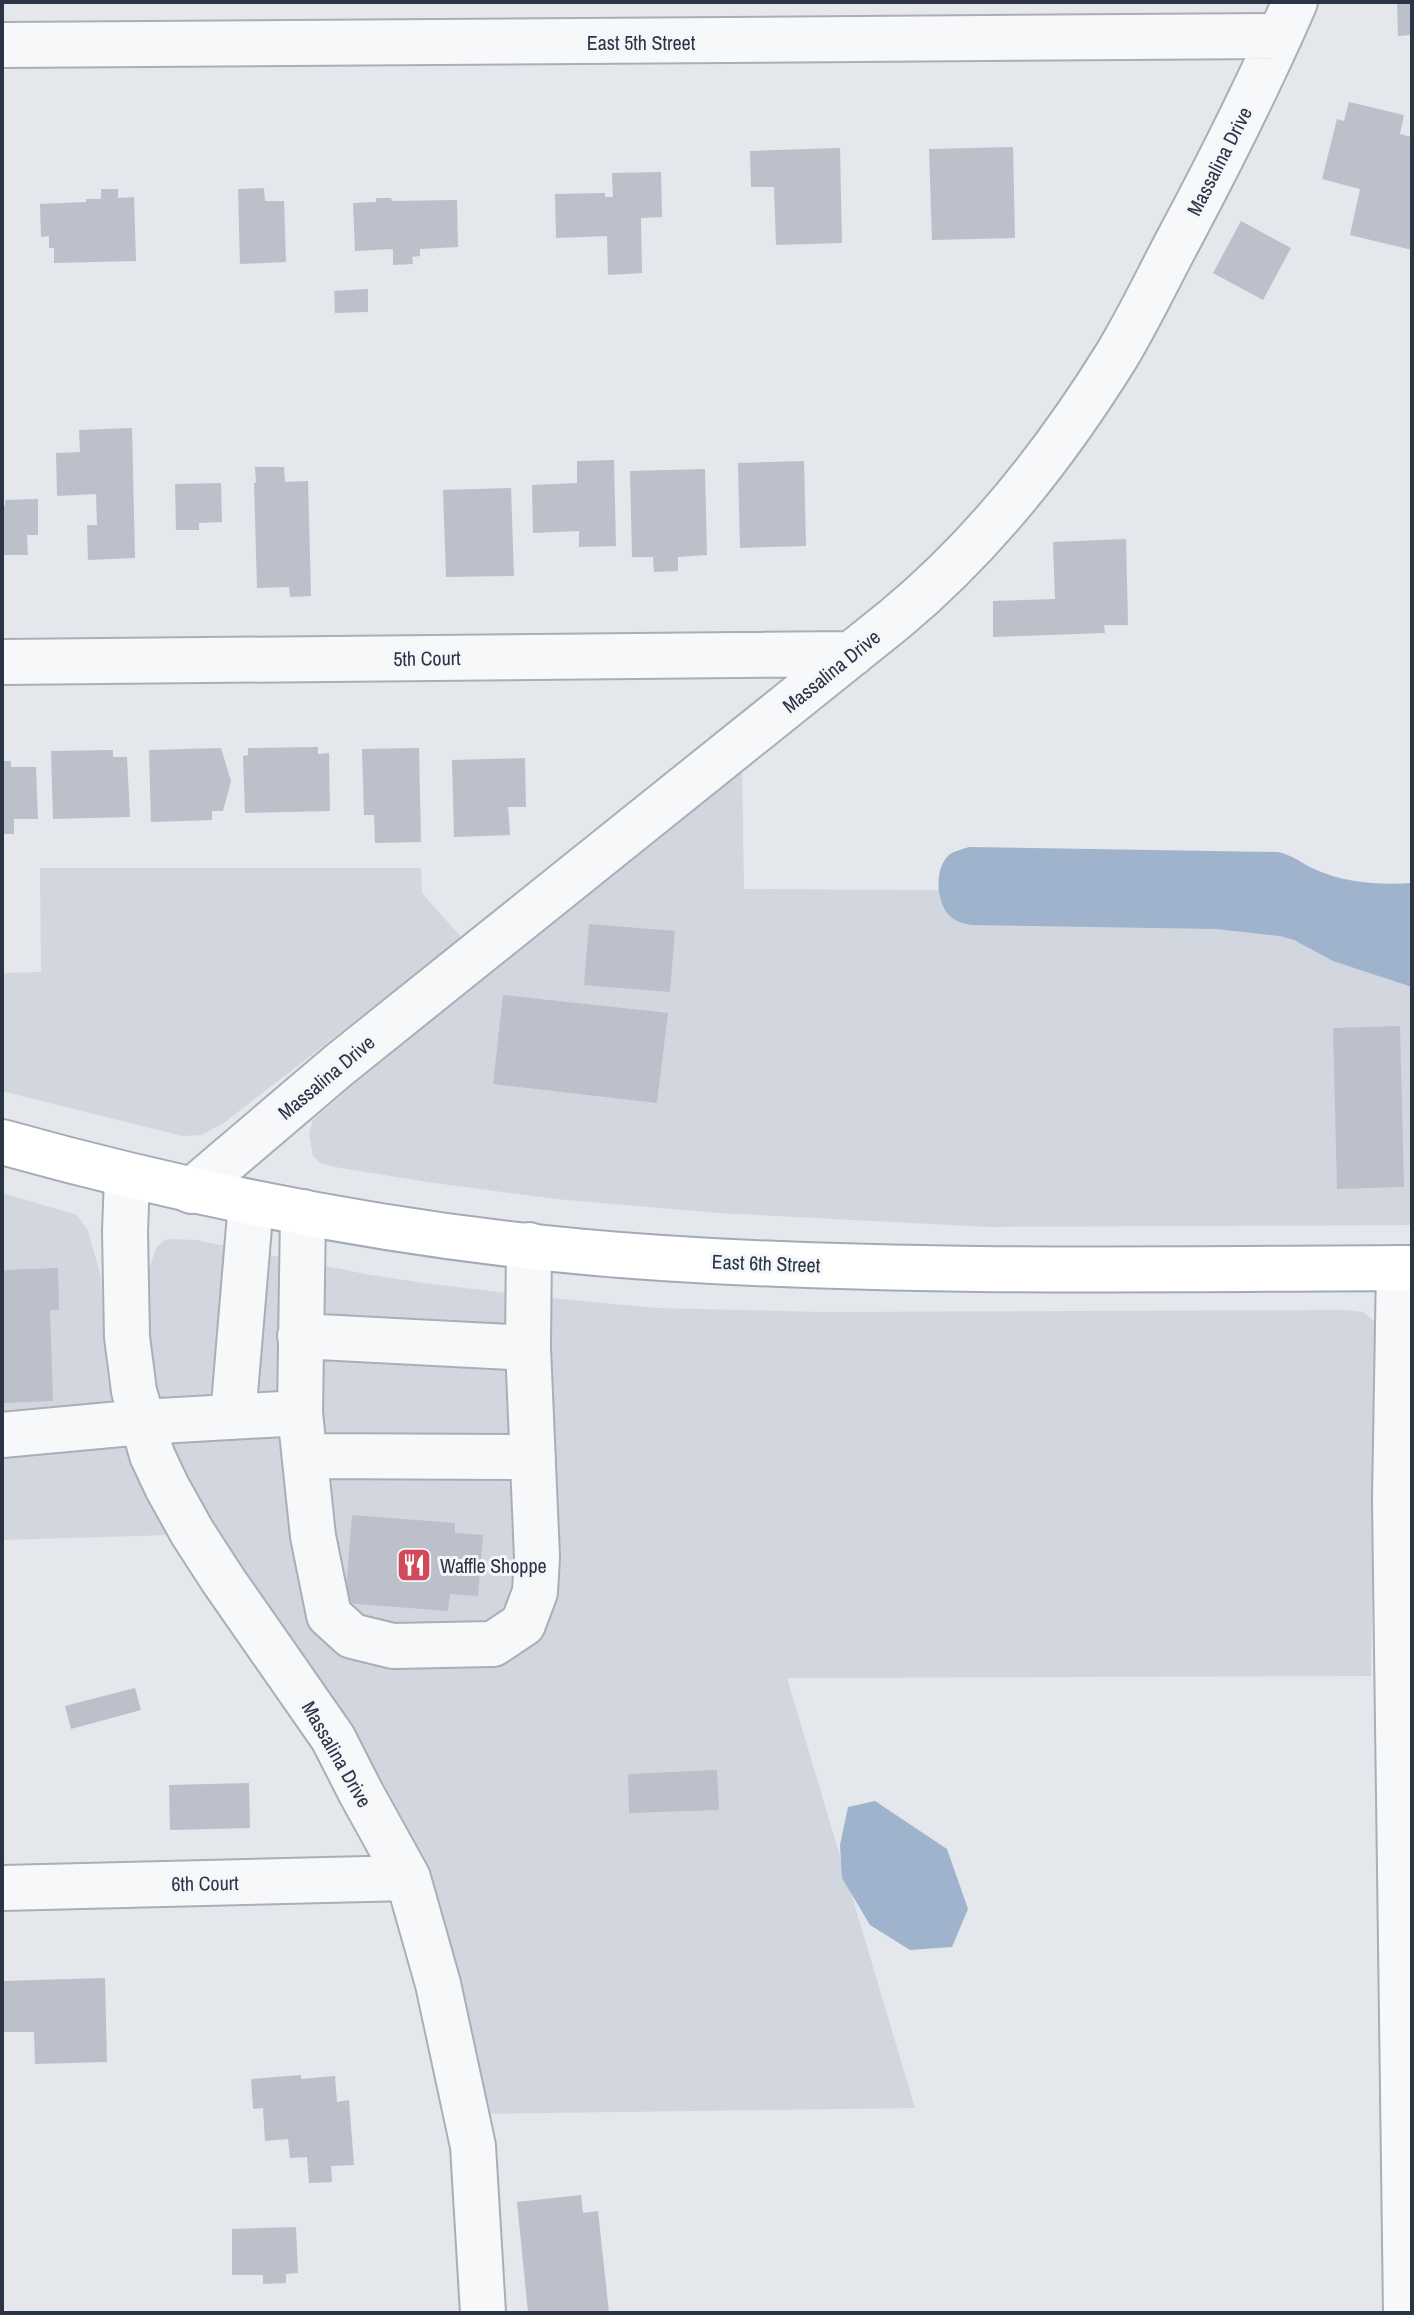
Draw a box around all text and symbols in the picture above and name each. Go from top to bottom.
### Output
street label: East 5th Street [587,29,696,56]
street label: Massalina Drive [1180,102,1258,220]
street label: Massalina Drive [776,623,886,719]
street label: 5th Court [393,644,461,672]
street label: Massalina Drive [272,1029,380,1125]
street label: East 6th Street [711,1248,821,1278]
restaurant icon: Waffle Shoppe [395,1546,433,1584]
place label: Waffle Shoppe [440,1552,547,1579]
street label: Massalina Drive [296,1696,378,1812]
street label: 6th Court [171,1869,239,1897]

